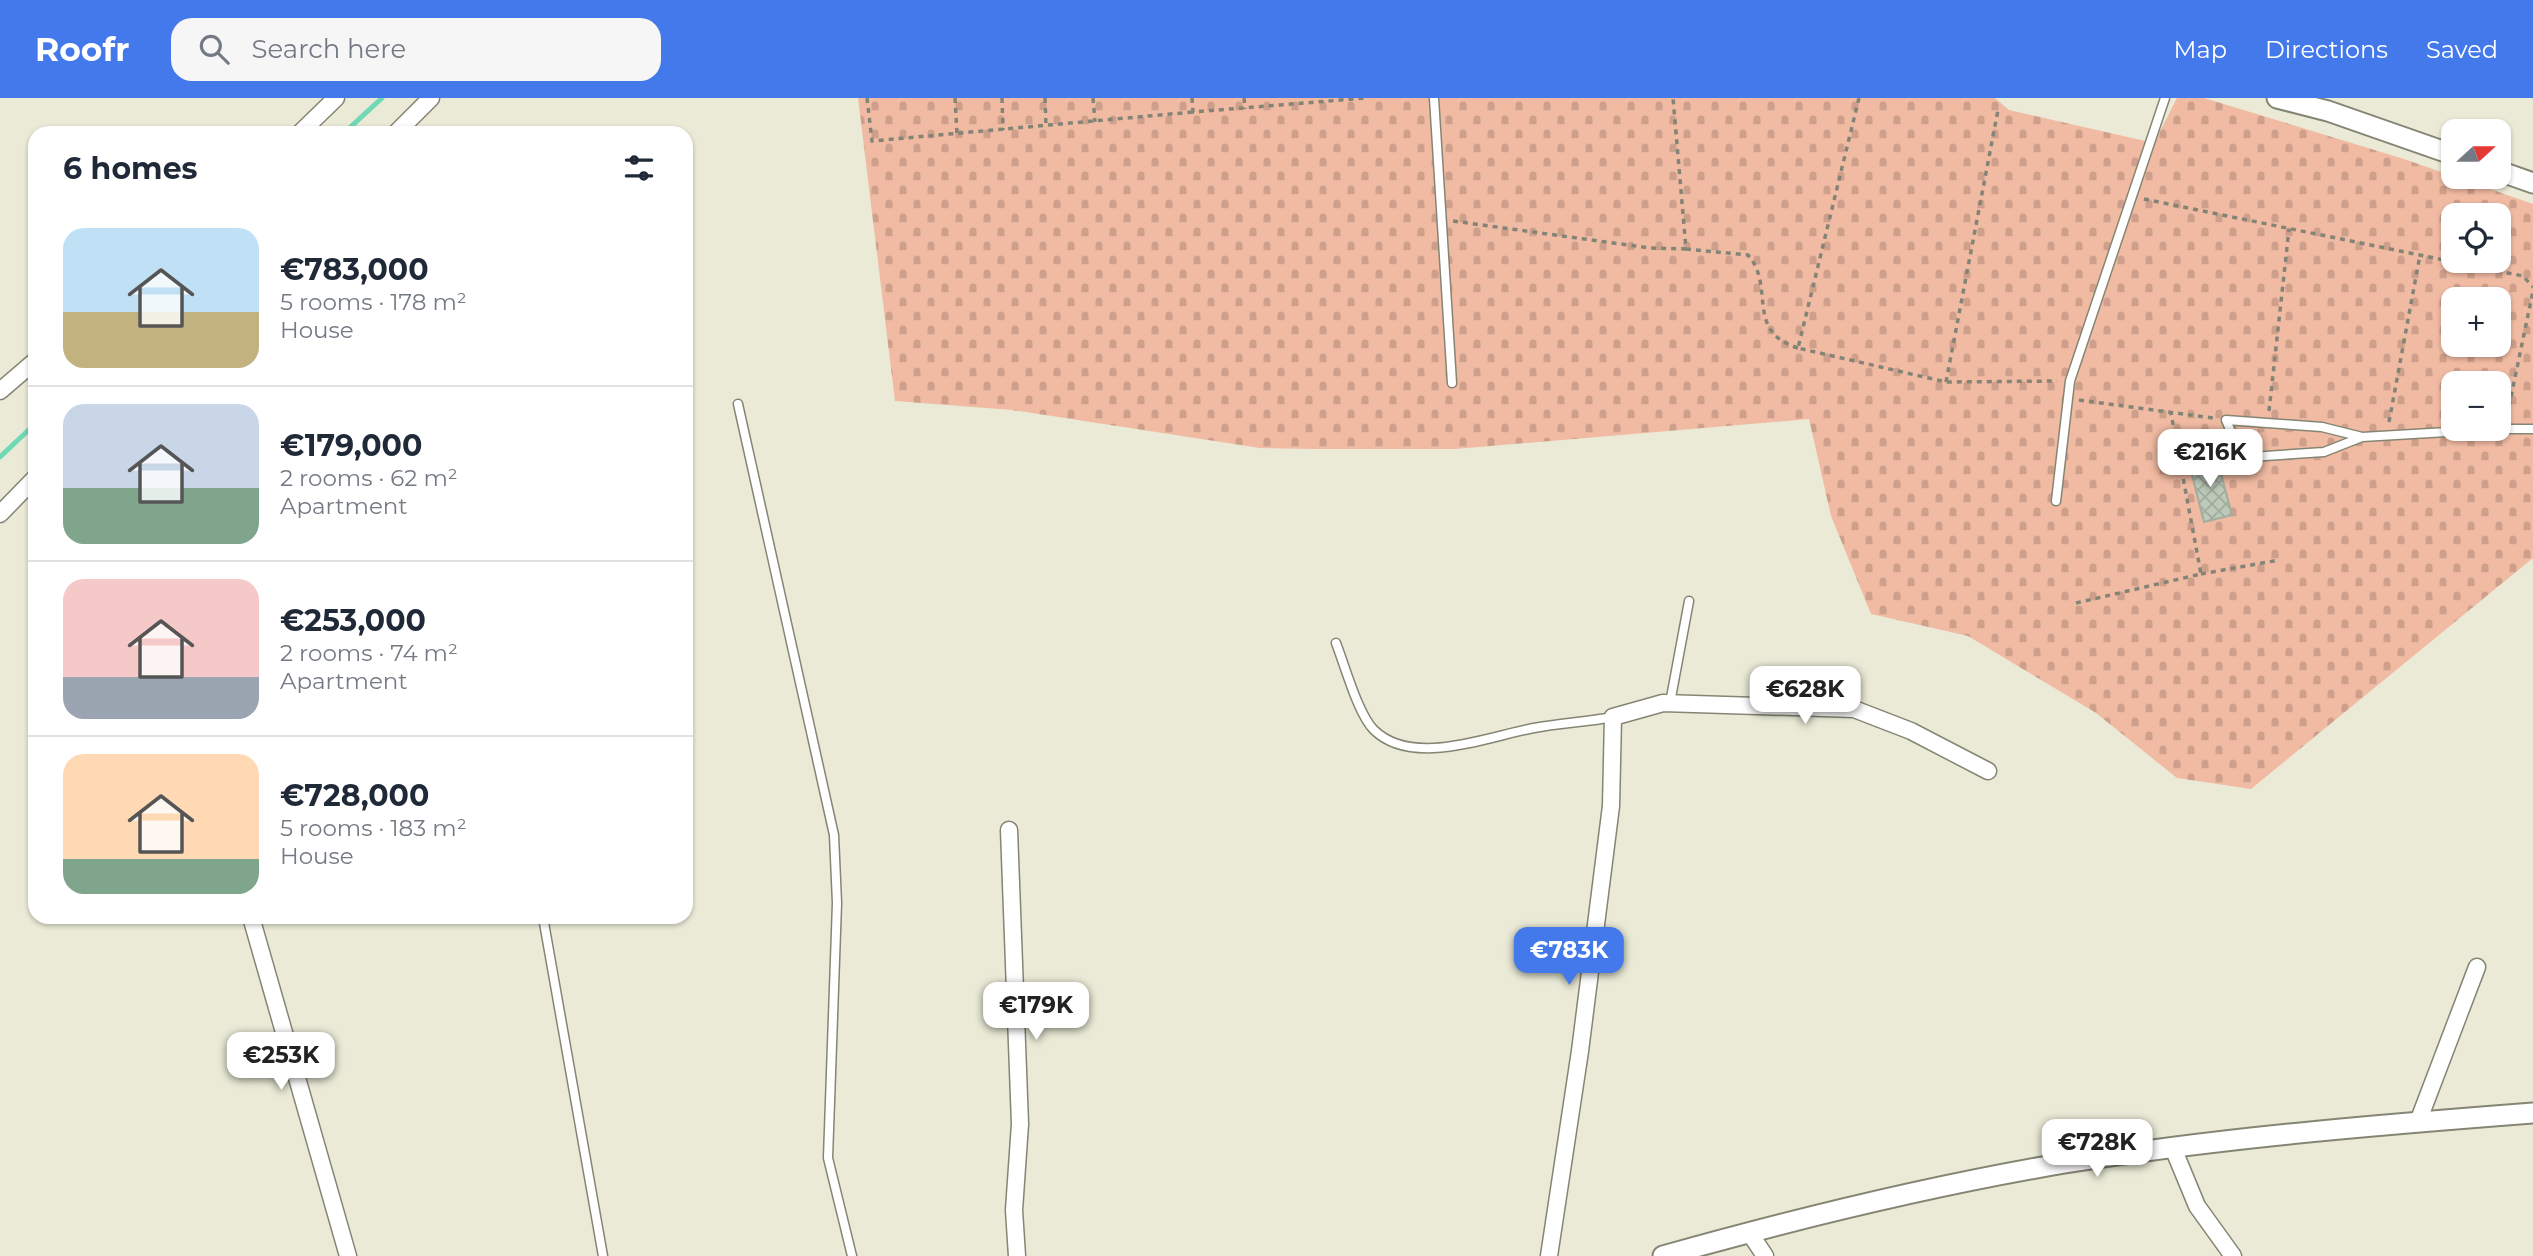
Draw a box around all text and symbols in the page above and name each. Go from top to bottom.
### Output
search box [171,18,661,81]
text: Roofr [35,29,129,69]
icon: search [195,30,233,68]
text: Search here [251,33,406,65]
text: Map [2174,35,2227,64]
text: Directions [2265,35,2388,64]
text: Saved [2426,35,2498,64]
north arrow [2441,119,2511,189]
map controls [2441,119,2511,441]
icon: filters [620,149,658,187]
text: 6 homes [63,150,198,187]
button: locate [2441,203,2511,273]
text: €783,000 [280,251,429,288]
icon: home [119,256,203,340]
button: + [2441,287,2511,357]
text: 5 rooms · 178 m² [280,288,467,316]
text: House [280,316,354,344]
button: − [2441,371,2511,441]
text: €179,000 [280,427,422,464]
pin: €216K [2161,430,2259,489]
icon: home [119,432,203,516]
text: €216K [2174,438,2246,466]
text: 2 rooms · 62 m² [280,464,458,492]
text: Apartment [280,492,408,520]
text: €253,000 [280,602,426,639]
icon: home [119,607,203,691]
text: 2 rooms · 74 m² [280,639,458,667]
pin: €628K [1756,666,1854,726]
text: Apartment [280,667,408,695]
text: €628K [1766,675,1844,703]
text: €728,000 [280,777,429,814]
icon: home [119,782,203,866]
text: 5 rooms · 183 m² [280,814,467,842]
text: House [280,842,354,870]
pin: €783K [1520,928,1618,987]
text: €783K [1530,936,1608,964]
pin: €179K [987,982,1085,1042]
text: €179K [999,991,1073,1019]
pin: €253K [232,1032,330,1092]
text: €253K [243,1041,319,1069]
pin: €728K [2048,1119,2146,1179]
text: €728K [2058,1128,2136,1156]

